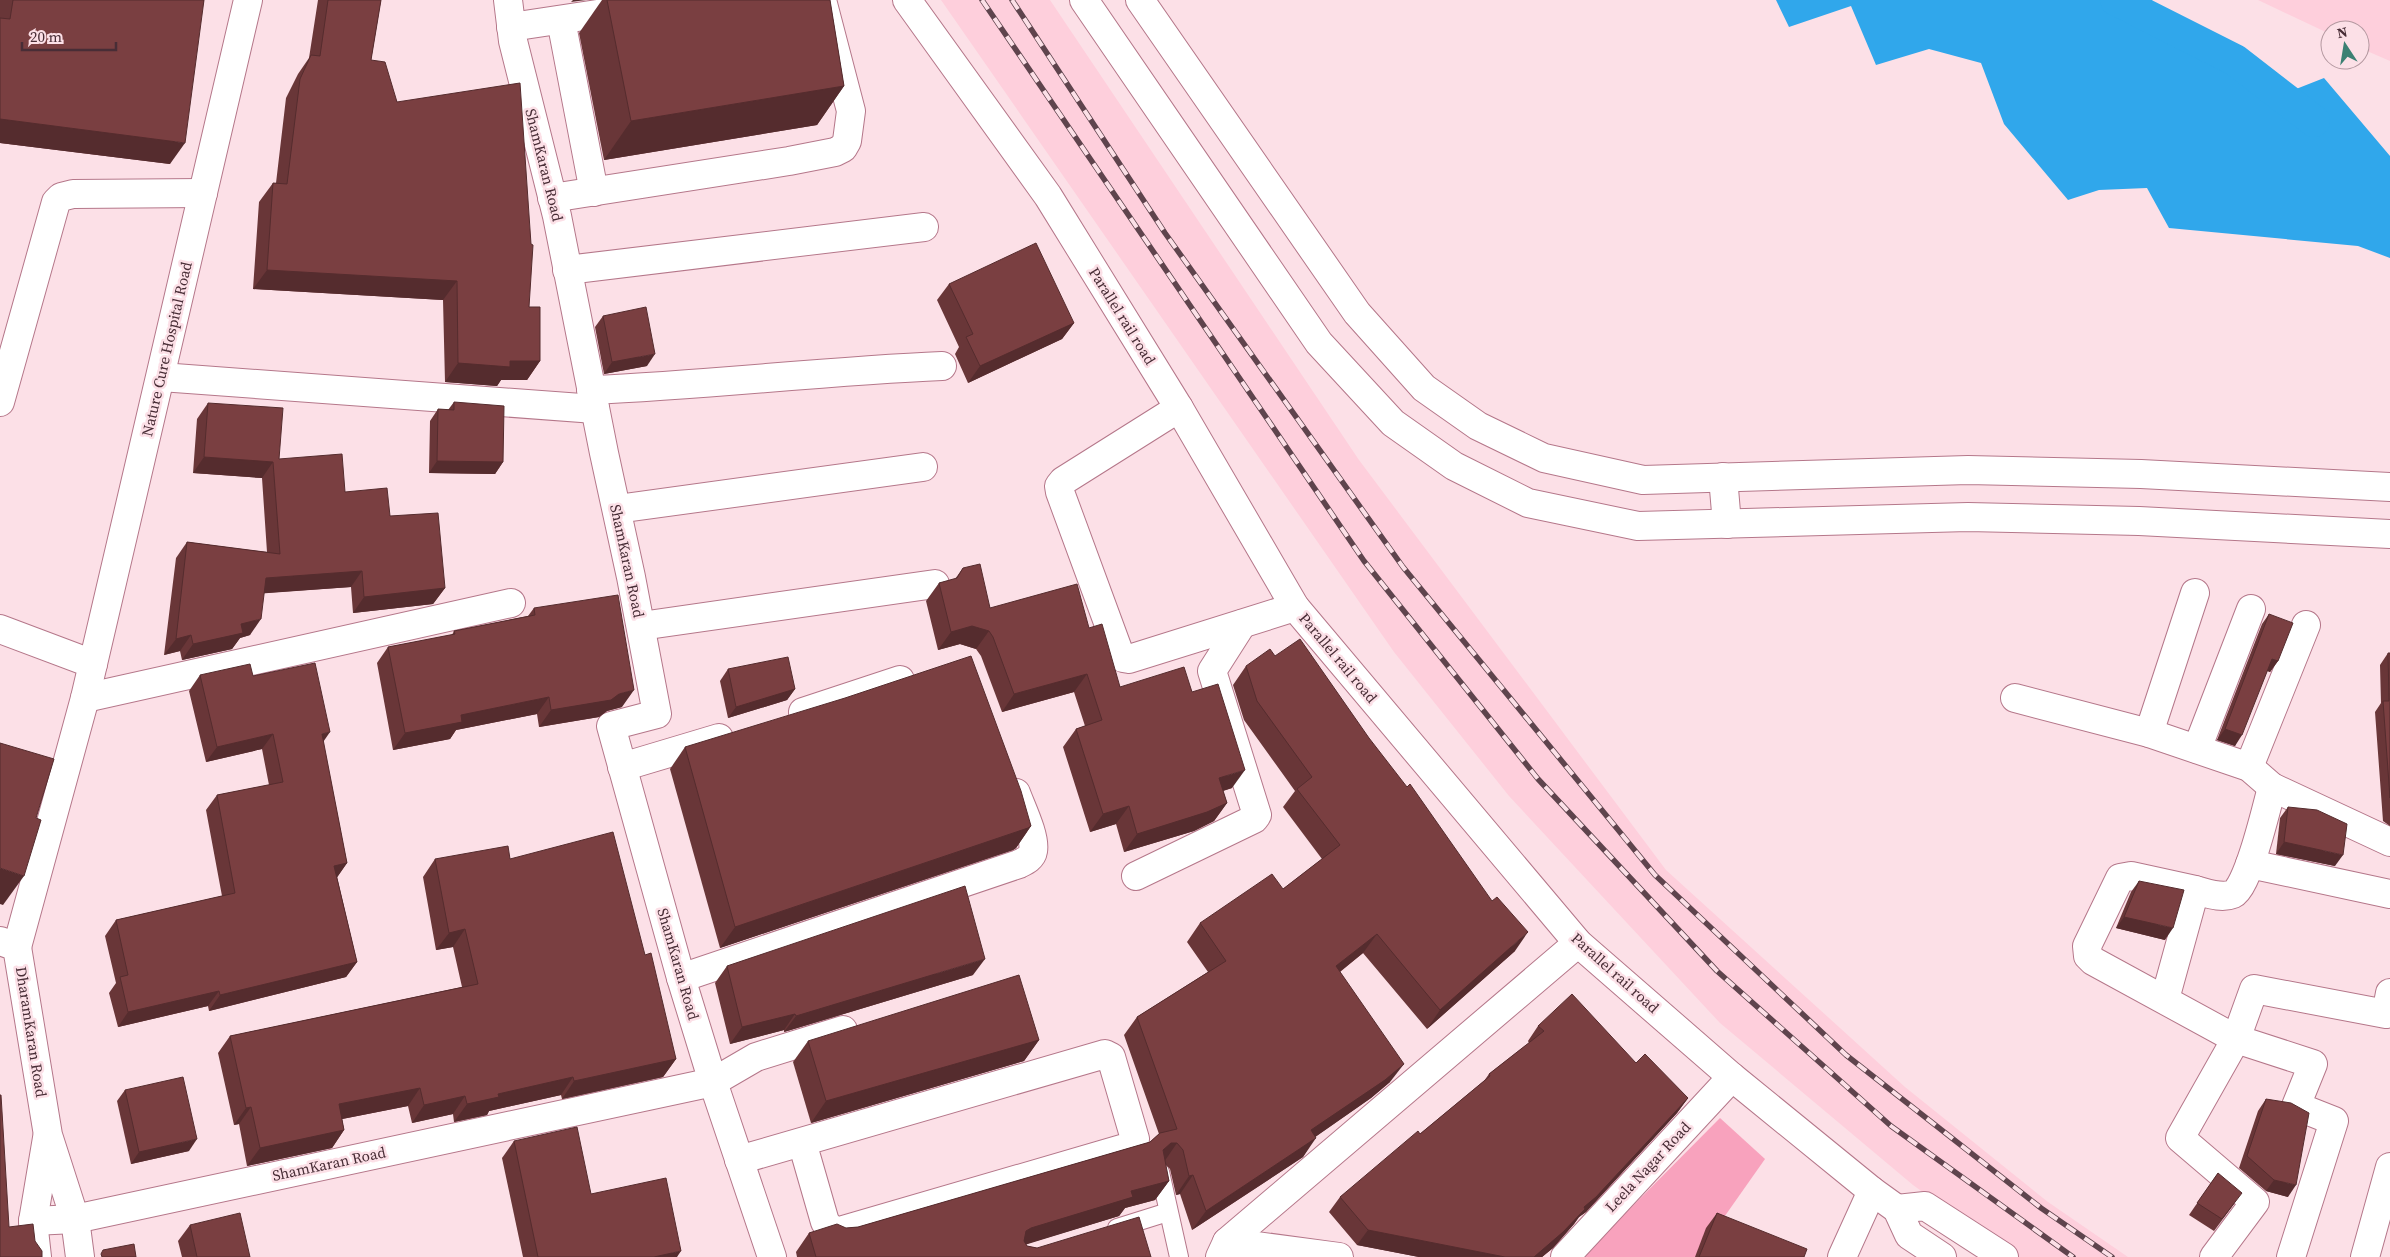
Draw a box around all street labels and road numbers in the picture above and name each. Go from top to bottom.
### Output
street label: ShamKaran Road [520,106,569,224]
street label: Nature Cure Hospital Road [136,259,197,438]
street label: Parallel rail road [1084,263,1161,369]
street label: ShamKaran Road [605,502,650,620]
street label: Parallel rail road [1295,608,1383,707]
street label: ShamKaran Road [652,906,705,1023]
street label: Parallel rail road [1567,928,1664,1018]
street label: DharamKaran Road [11,965,52,1099]
street label: Leela Nagar Road [1600,1116,1695,1217]
street label: ShamKaran Road [270,1141,388,1186]

